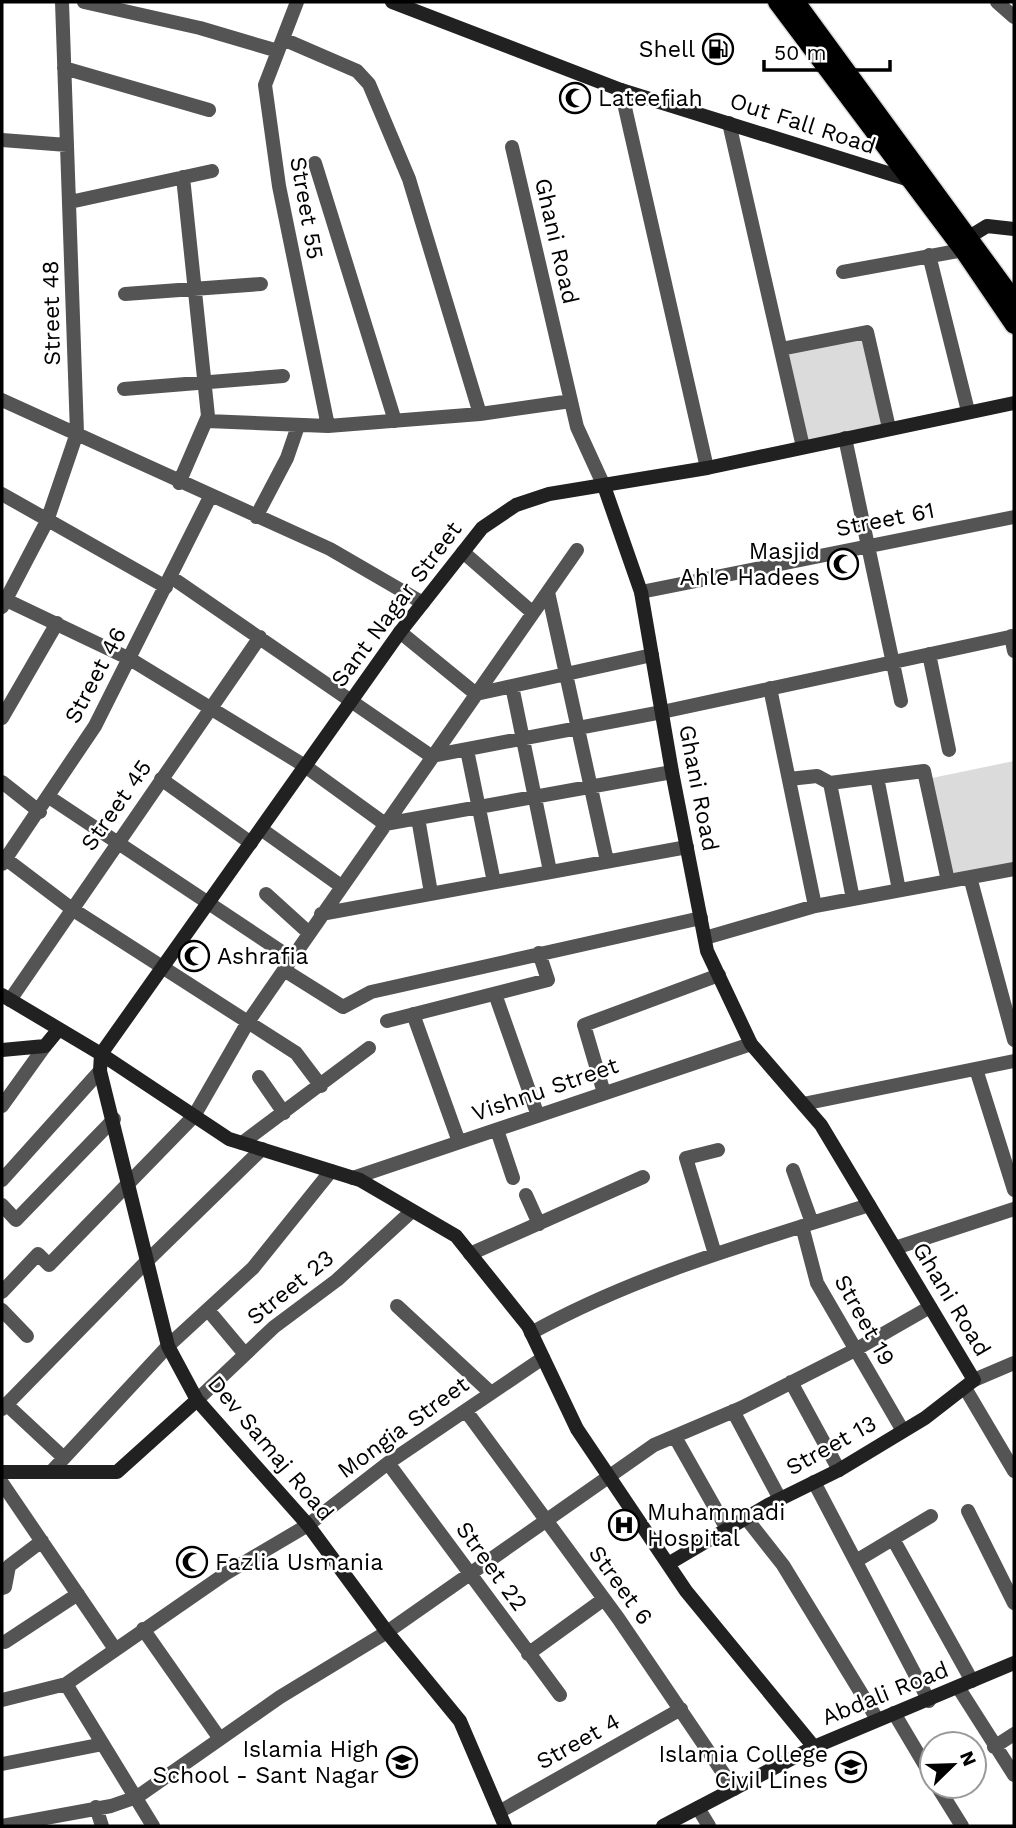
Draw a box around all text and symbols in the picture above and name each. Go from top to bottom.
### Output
scale bar [764,28,890,72]
fuel station icon: Shell [701,32,735,66]
place label: Shell [639,36,695,63]
text: 50 m [774,40,826,65]
mosque icon: Lateefiah [558,81,592,115]
place label: Lateefiah [598,85,703,112]
street label: Out Fall Road [726,87,879,160]
street label: Street 55 [284,155,329,262]
street label: Ghani Road [529,176,584,307]
street label: Street 48 [37,260,66,366]
street label: Street 61 [833,497,937,542]
street label: Sant Nagar Street [325,516,468,692]
place label: Masjid Ahle Hadees [680,538,820,591]
mosque icon: Masjid Ahle Hadees [826,547,860,581]
street label: Street 46 [59,622,132,728]
street label: Ghani Road [673,723,724,854]
street label: Street 45 [75,755,157,856]
mosque icon: Ashrafia [177,939,211,973]
place label: Ashrafia [217,943,309,970]
street label: Vishnu Street [468,1052,622,1127]
street label: Ghani Road [907,1237,996,1361]
street label: Street 23 [241,1244,339,1331]
street label: Street 19 [829,1270,901,1370]
street label: Dev Samaj Road [202,1370,339,1526]
street label: Mongia Street [332,1371,474,1484]
street label: Street 13 [781,1410,881,1481]
place label: Muhammadi Hospital [647,1499,785,1552]
hospital icon: Muhammadi Hospital [607,1508,641,1542]
street label: Street 22 [450,1516,533,1616]
street label: Street 6 [583,1541,658,1630]
mosque icon: Fazlia Usmania [175,1545,209,1579]
place label: Fazlia Usmania [215,1549,383,1576]
street label: Abdali Road [818,1656,952,1731]
street label: Street 4 [532,1708,625,1775]
north arrow [918,1730,988,1800]
place label: Islamia High School - Sant Nagar [152,1736,379,1789]
place label: Islamia College Civil Lines [658,1741,828,1794]
school or university icon: Islamia High School - Sant Nagar [385,1745,419,1779]
text: N [955,1748,982,1770]
school or university icon: Islamia College Civil Lines [834,1750,868,1784]

